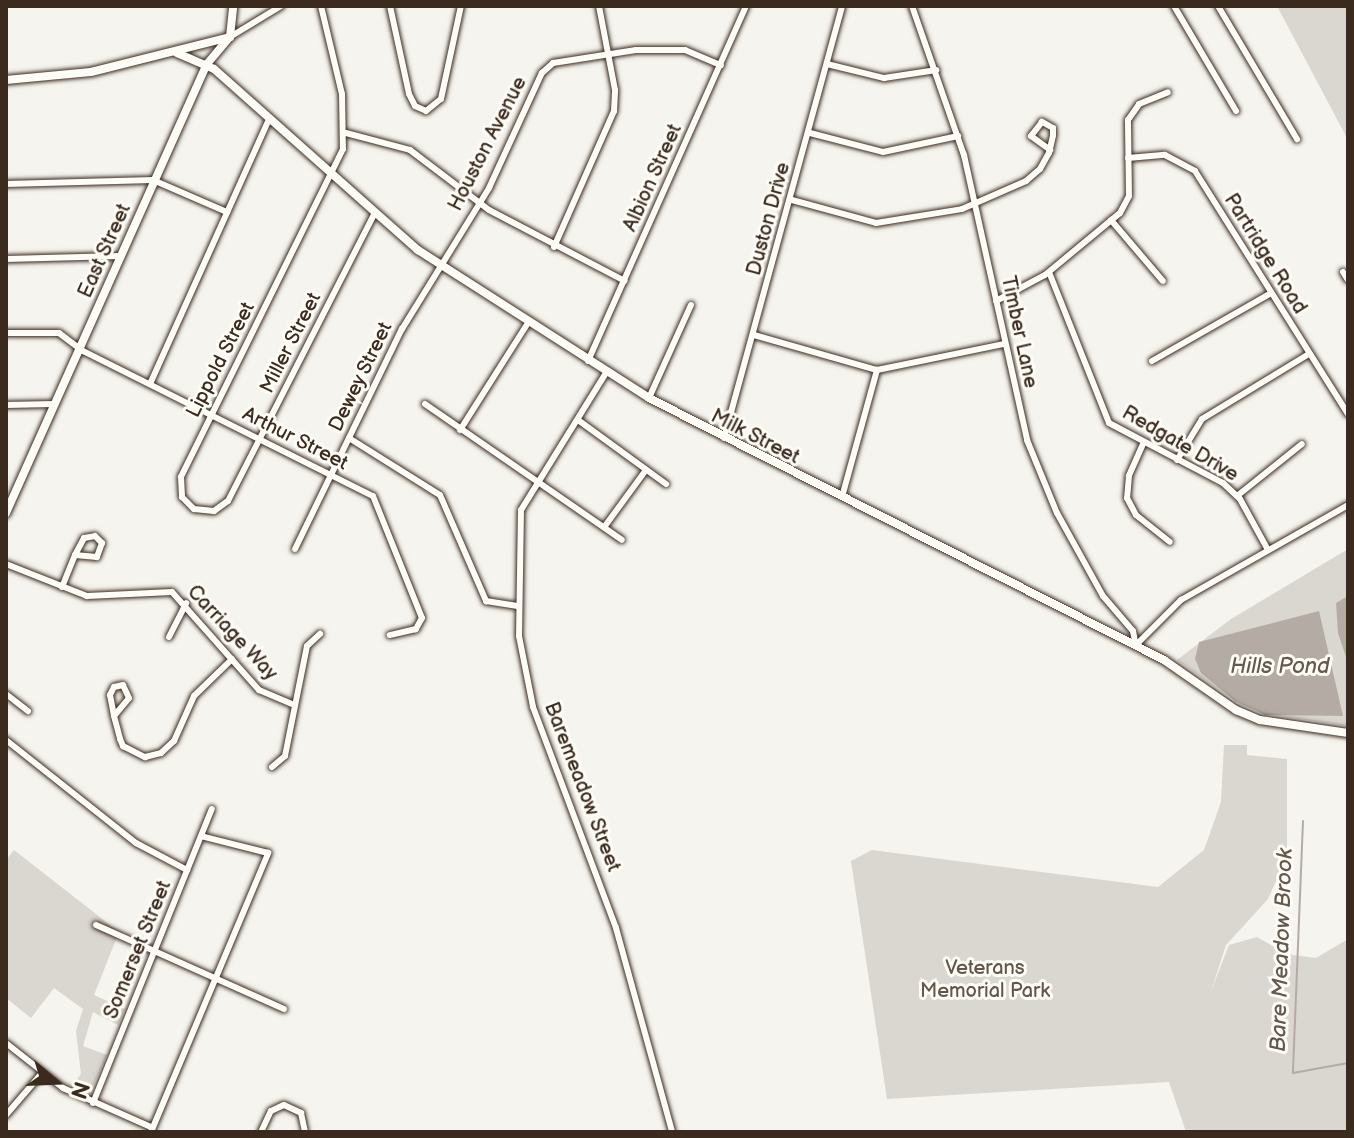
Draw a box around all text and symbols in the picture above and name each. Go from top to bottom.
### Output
street label: Houston Avenue [444,73,532,215]
street label: Albion Street [619,120,687,236]
street label: Duston Drive [742,160,796,278]
street label: Partridge Road [1218,189,1312,319]
street label: East Street [74,200,136,302]
street label: Timber Lane [995,274,1043,390]
street label: Miller Street [255,288,327,398]
street label: Lippold Street [182,298,260,422]
street label: Dewey Street [324,318,398,436]
street label: Redgate Drive [1118,401,1242,487]
street label: Arthur Street [238,402,352,476]
street label: Milk Street [707,404,803,470]
street label: Carriage Way [182,580,282,686]
water label: Hills Pond [1230,654,1330,680]
street label: Baremeadow Street [539,699,625,875]
water label: Bare Meadow Brook [1265,848,1299,1052]
street label: Somerset Street [99,877,177,1023]
park label: Veterans Memorial Park [920,956,1050,1003]
north arrow [16,1042,96,1122]
text: N [64,1078,95,1102]

